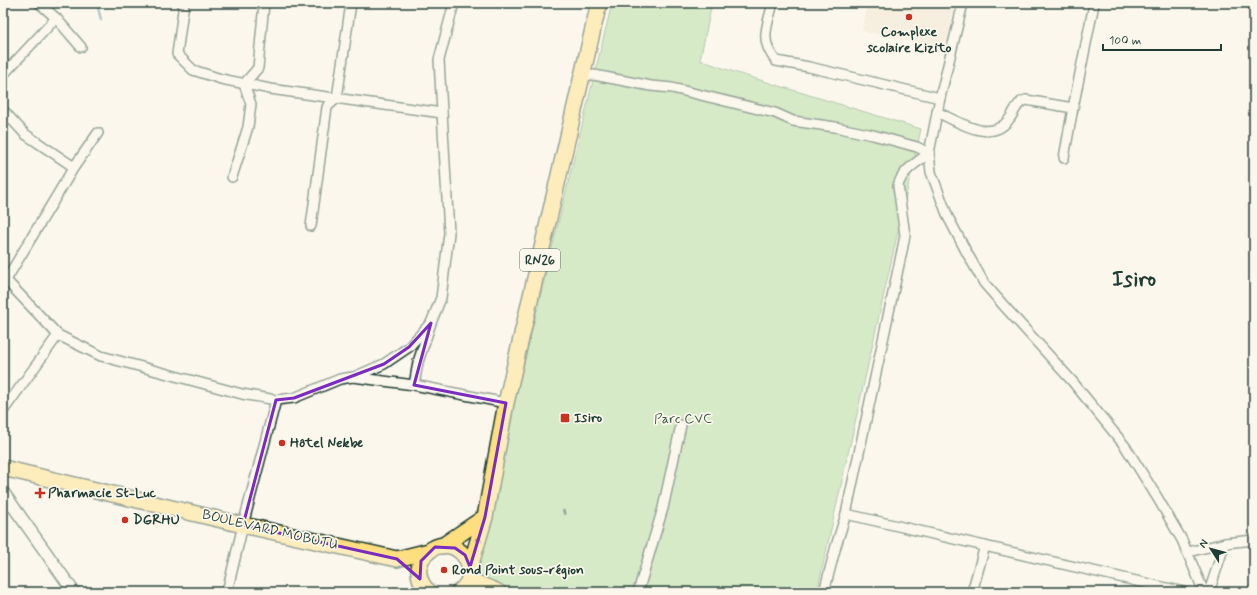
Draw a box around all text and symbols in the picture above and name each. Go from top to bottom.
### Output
marker: Complexe scolaire Kizito [904,12,914,22]
place label: Complexe scolaire Kizito [866,23,951,57]
scale bar [1103,26,1221,52]
text: 100 m [1109,33,1141,49]
road number: RN26 [520,249,560,271]
district label: Isiro [1112,266,1156,294]
place label: Isiro [574,409,602,427]
park label: Parc CVC [654,410,712,428]
marker: Isiro [559,412,571,424]
place label: Hôtel Nekbe [290,434,364,452]
marker: Hôtel Nekbe [277,438,287,448]
place label: Pharmacie St-Luc [48,484,157,502]
marker: Pharmacie St-Luc [35,488,45,498]
street label: BOULEVARD MOBUTU [200,506,340,554]
place label: DGRHU [133,511,180,529]
marker: DGRHU [120,515,130,525]
north arrow [1191,529,1231,569]
one-way arrow [475,536,482,549]
text: N [1196,537,1212,551]
place label: Rond Point sous-région [452,561,584,580]
marker: Rond Point sous-région [439,565,449,575]

